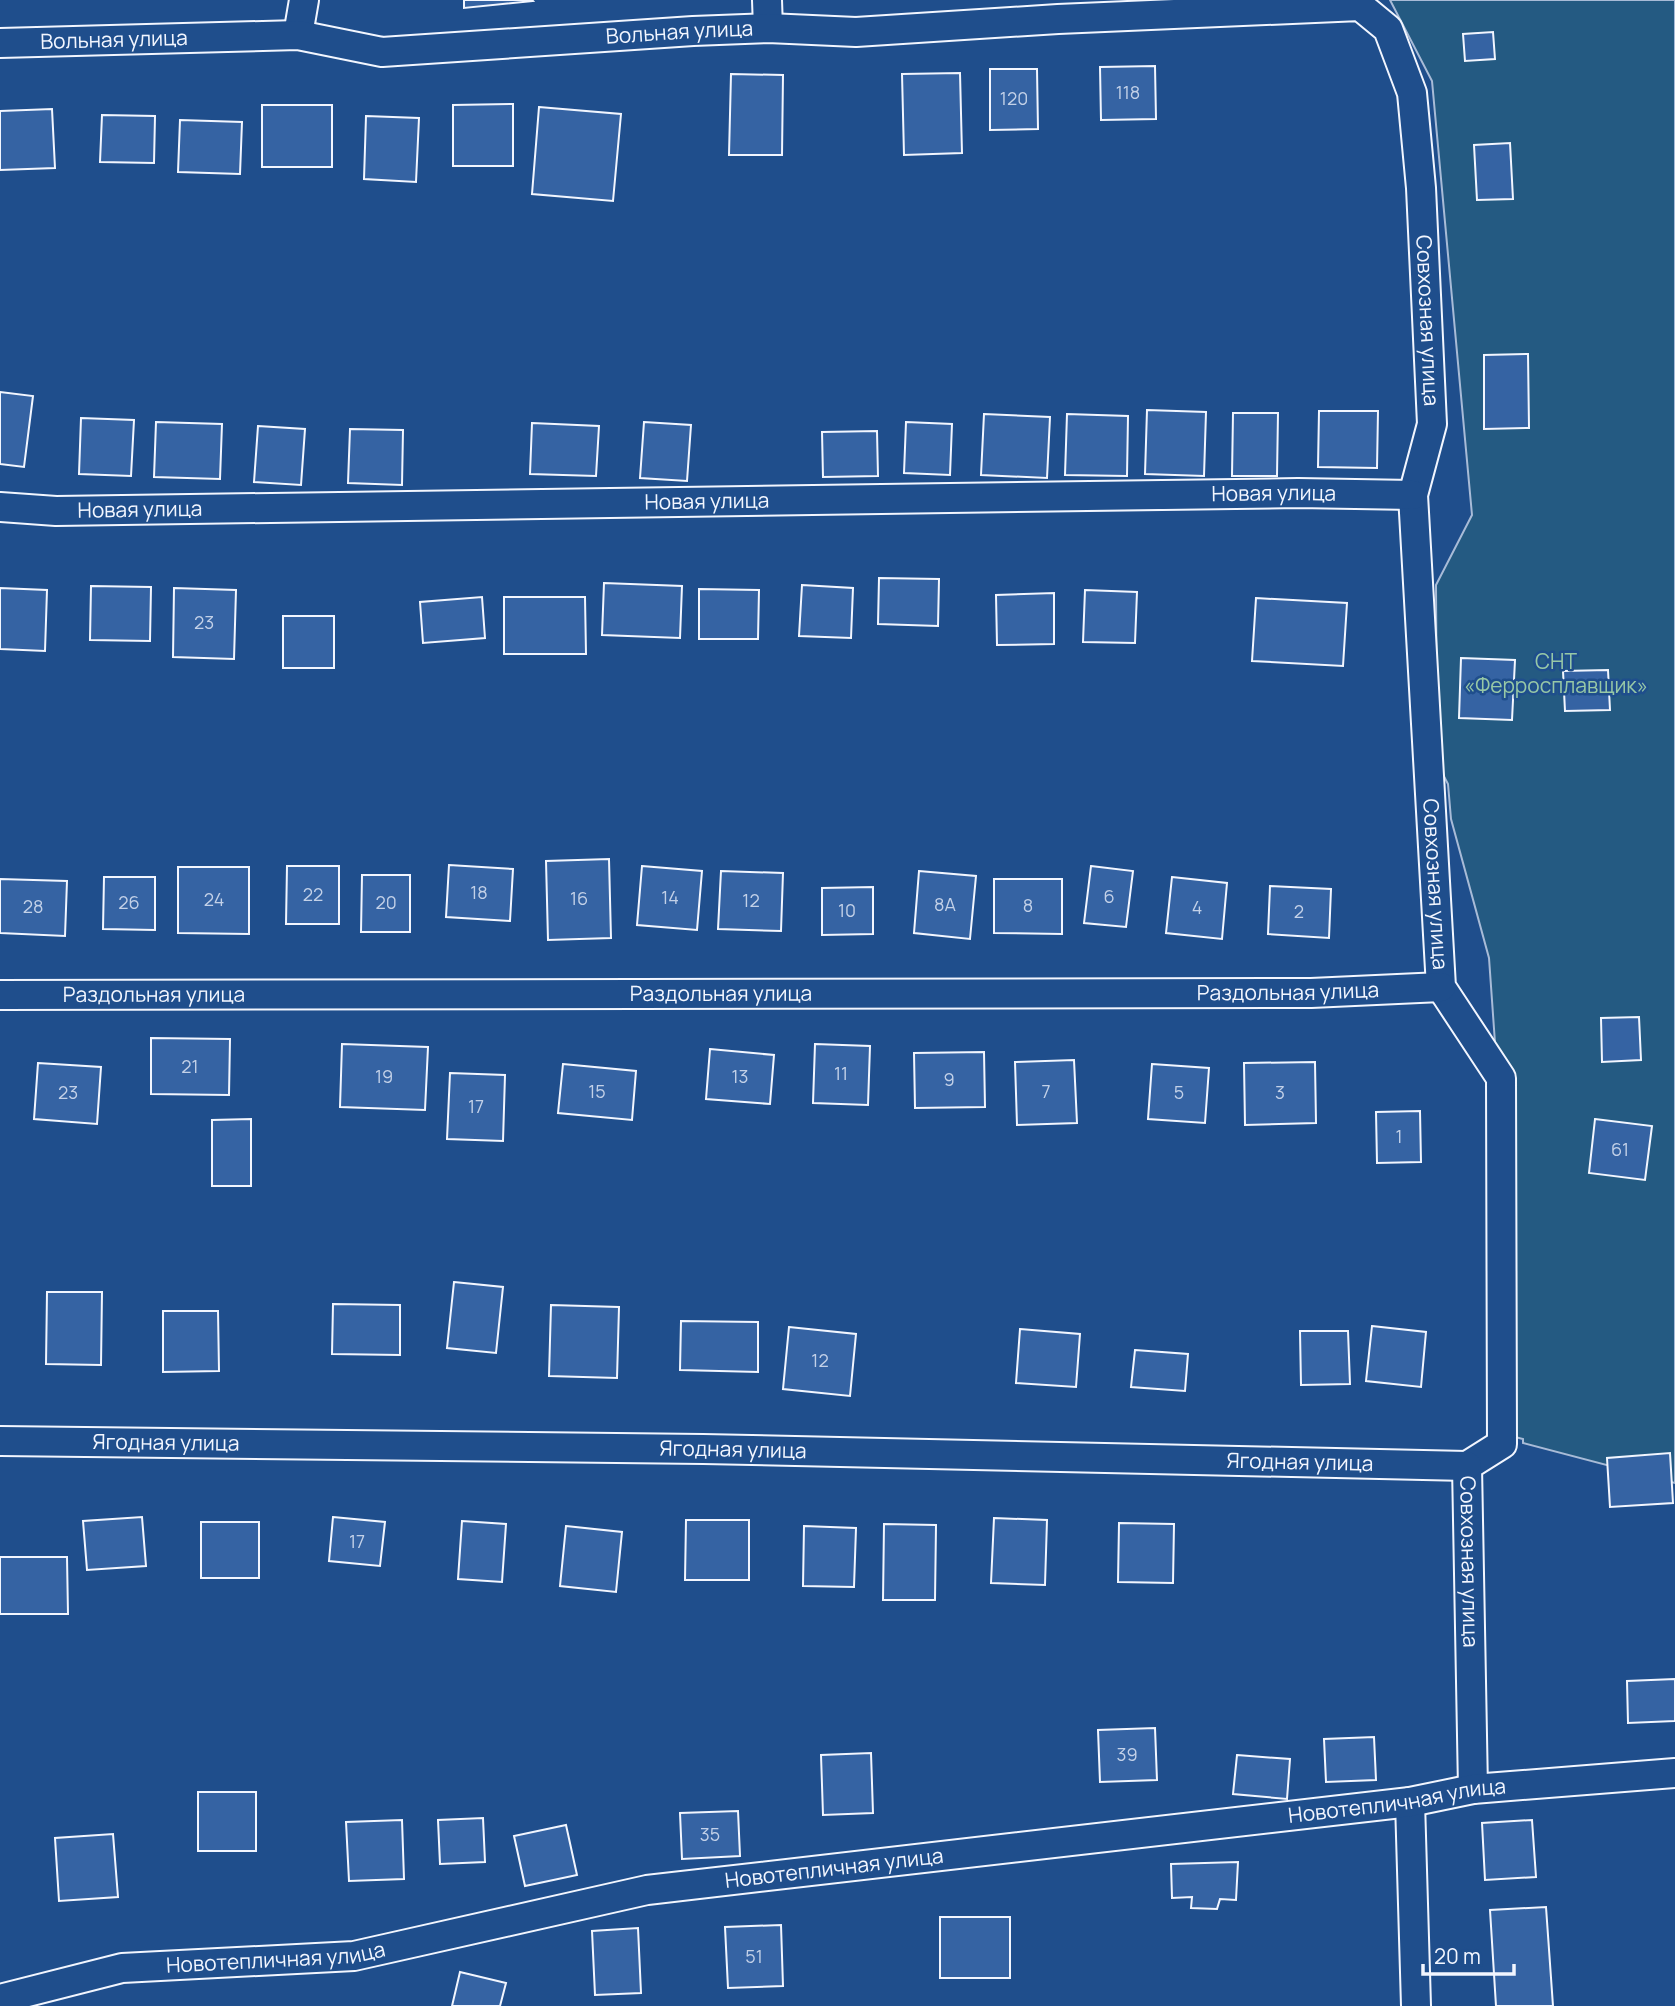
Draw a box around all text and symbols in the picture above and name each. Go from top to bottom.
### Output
street label: Вольная улица [605,14,754,50]
street label: Вольная улица [40,23,188,55]
house number: 118 [1116,80,1140,104]
house number: 120 [1000,86,1028,110]
street label: Совхозная улица [1410,234,1446,407]
street label: Новая улица [1211,478,1336,507]
street label: Новая улица [644,486,769,515]
street label: Новая улица [77,494,202,524]
house number: 23 [194,610,214,634]
park label: СНТ «Ферросплавщик» [1464,647,1648,699]
street label: Совхозная улица [1417,798,1455,971]
house number: 18 [470,880,488,904]
house number: 22 [303,882,323,906]
house number: 6 [1103,884,1115,908]
house number: 14 [661,885,679,909]
house number: 16 [570,886,588,910]
house number: 24 [204,887,224,911]
house number: 12 [742,888,760,912]
house number: 26 [118,890,140,914]
house number: 20 [375,890,397,914]
house number: 8А [934,892,957,916]
house number: 8 [1023,893,1033,917]
house number: 28 [23,894,43,918]
house number: 4 [1192,895,1202,919]
house number: 10 [838,898,856,922]
house number: 2 [1294,899,1304,923]
street label: Раздольная улица [1197,975,1380,1006]
street label: Раздольная улица [630,979,812,1007]
street label: Раздольная улица [63,980,245,1008]
house number: 21 [181,1054,199,1078]
house number: 11 [834,1061,848,1085]
house number: 19 [375,1064,393,1088]
house number: 13 [732,1064,748,1088]
house number: 9 [943,1067,955,1091]
house number: 15 [588,1079,606,1103]
house number: 7 [1041,1079,1051,1103]
house number: 23 [58,1080,78,1104]
house number: 5 [1174,1080,1184,1104]
house number: 3 [1275,1080,1285,1104]
house number: 17 [468,1094,484,1118]
house number: 1 [1395,1124,1403,1148]
house number: 61 [1611,1137,1629,1161]
house number: 12 [811,1348,829,1372]
street label: Ягодная улица [92,1427,240,1457]
street label: Ягодная улица [659,1434,807,1464]
street label: Ягодная улица [1226,1446,1374,1477]
street label: Совхозная улица [1454,1476,1485,1648]
house number: 17 [349,1529,365,1553]
house number: 39 [1116,1742,1138,1766]
street label: Новотепличная улица [1287,1771,1507,1829]
house number: 35 [700,1822,720,1846]
street label: Новотепличная улица [723,1841,945,1894]
scale bar [1423,1932,1514,1976]
street label: Новотепличная улица [165,1934,388,1979]
text: 20 m [1434,1942,1481,1970]
house number: 51 [745,1944,763,1968]

